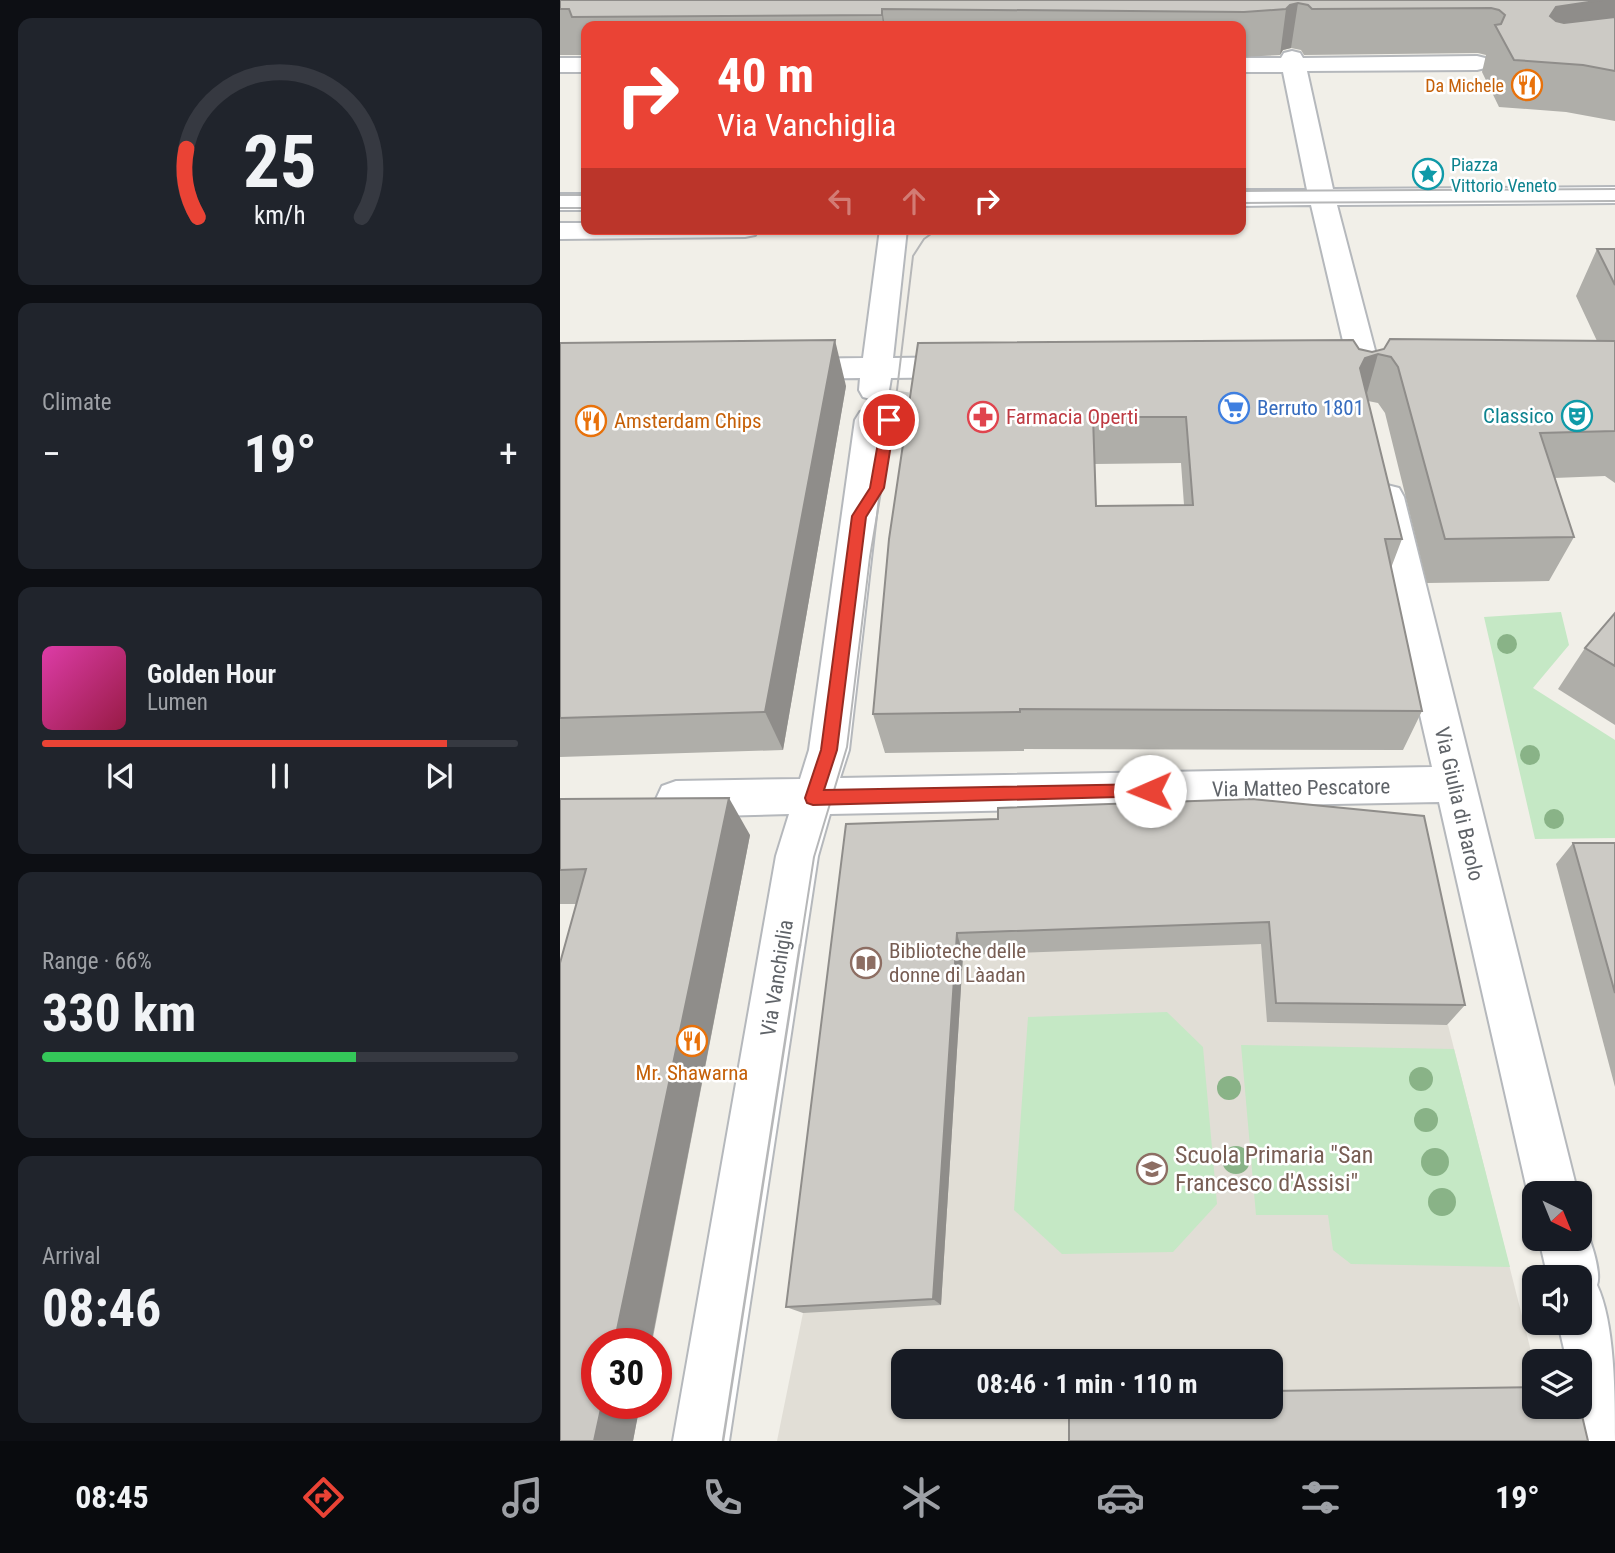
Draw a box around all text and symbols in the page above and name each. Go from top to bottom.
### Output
text: 40 m [717,47,814,104]
icon: right [602,49,693,140]
restaurant icon: Da Michele [1510,68,1544,102]
place label: Da Michele [1425,75,1504,96]
text: Via Vanchiglia [717,106,896,144]
text: 25 [243,120,317,206]
place label: Piazza Vittorio Veneto [1451,154,1557,196]
place icon: Piazza Vittorio Veneto [1411,157,1445,191]
icon: left [822,182,860,220]
icon: ahead [895,182,933,220]
icon: right [968,182,1006,220]
text: km/h [254,201,306,230]
text: Climate [42,389,112,416]
pin [859,390,919,450]
supermarket icon: Berruto 1801 [1217,391,1251,425]
place label: Berruto 1801 [1257,396,1364,420]
theatre icon: Classico [1560,399,1594,433]
pharmacy icon: Farmacia Operti [966,400,1000,434]
icon: arrive [870,401,908,439]
restaurant icon: Amsterdam Chips [574,404,608,438]
place label: Classico [1483,404,1554,428]
place label: Farmacia Operti [1006,405,1138,429]
place label: Amsterdam Chips [614,409,762,433]
text: 19° [244,424,316,485]
text: − [42,432,61,476]
text: + [499,432,518,476]
text: Golden Hour [147,659,276,689]
text: Lumen [147,689,208,716]
street label: Via Giulia di Barolo [1430,725,1488,883]
position arrow [1113,754,1187,828]
icon: previous [102,757,140,795]
icon: pause [261,757,299,795]
icon: next [420,757,458,795]
street label: Via Matteo Pescatore [1212,774,1391,802]
street label: Via Vanchiglia [756,918,798,1038]
place label: Biblioteche delle donne di Làadan [889,939,1026,987]
library icon: Biblioteche delle donne di Làadan [849,946,883,980]
text: Range · 66% [42,948,152,975]
text: 330 km [42,983,196,1044]
restaurant icon: Mr. Shawarna [675,1024,709,1058]
place label: Mr. Shawarna [636,1061,748,1085]
place label: Scuola Primaria "San Francesco d'Assisi" [1175,1141,1373,1197]
school or university icon: Scuola Primaria "San Francesco d'Assisi" [1135,1152,1169,1186]
north arrow [1522,1181,1592,1251]
map controls [1522,1181,1592,1419]
text: Arrival [42,1243,101,1270]
button: sound [1522,1265,1592,1335]
text: 08:46 [42,1278,161,1339]
speed limit sign: 30 [581,1328,672,1419]
button: layers [1522,1349,1592,1419]
text: 08:46 · 1 min · 110 m [977,1369,1197,1399]
icon: directions [299,1473,348,1522]
icon: music [498,1473,547,1522]
icon: phone [698,1473,747,1522]
icon: climate [897,1473,946,1522]
icon: car [1096,1473,1145,1522]
icon: filters [1296,1473,1345,1522]
text: 08:45 [75,1478,149,1516]
text: 19° [1495,1478,1540,1516]

